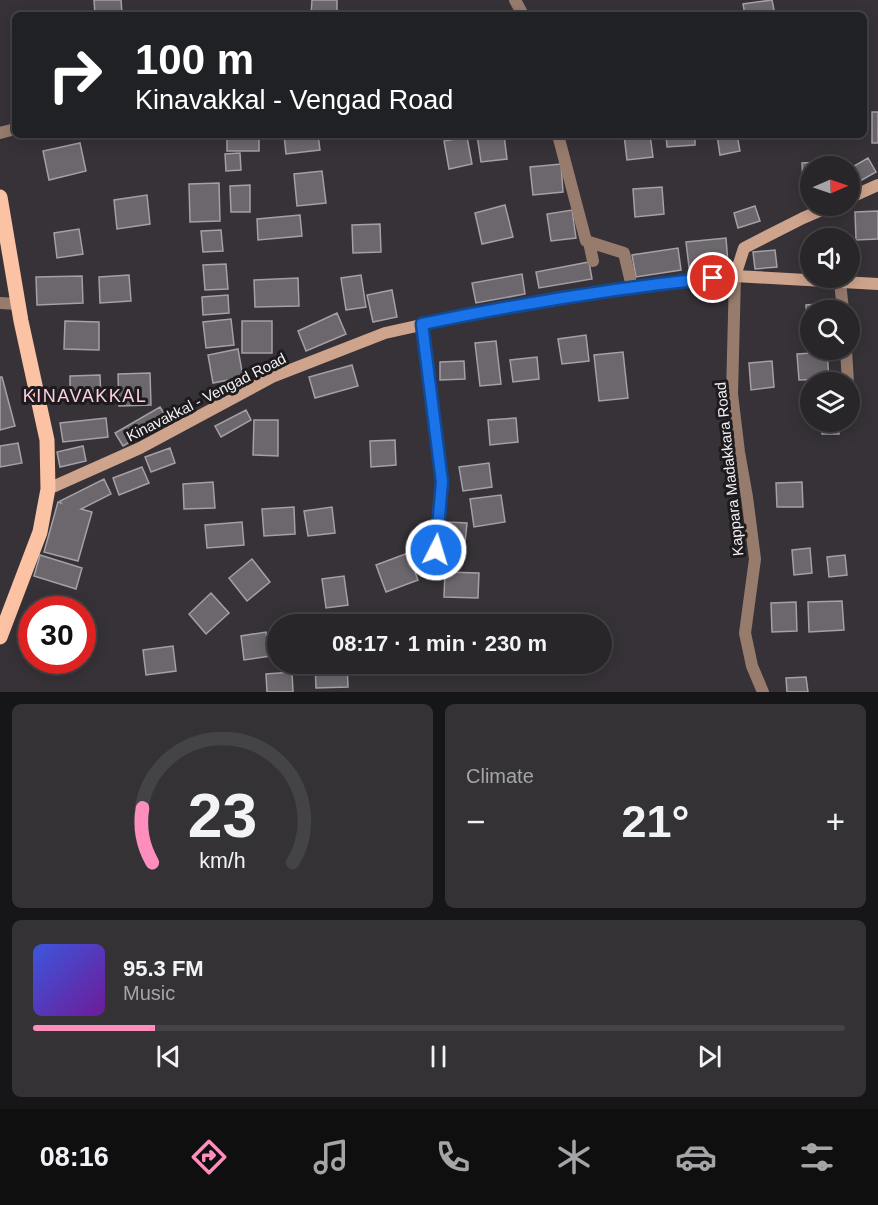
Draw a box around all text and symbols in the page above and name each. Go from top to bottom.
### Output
icon: right [36,36,114,114]
text: 100 m [135,36,254,83]
text: Kinavakkal - Vengad Road [135,85,453,115]
north arrow [800,156,860,216]
map controls [800,156,860,432]
button: sound [800,228,860,288]
pin [687,252,738,303]
icon: arrive [696,261,729,294]
button: search [800,300,860,360]
street label: Kinavakkal - Vengad Road [123,349,289,445]
button: layers [800,372,860,432]
street label: Kappara Madakkara Road [711,381,747,557]
district label: KINAVAKKAL [23,386,147,406]
position arrow [404,518,468,582]
speed limit sign: 30 [18,596,96,674]
text: 08:17 · 1 min · 230 m [332,631,547,656]
text: Climate [466,765,534,787]
text: 23 [188,781,257,850]
text: 21° [621,796,690,847]
text: − [466,803,485,840]
text: + [826,803,845,840]
text: km/h [199,849,246,873]
text: 95.3 FM [123,956,204,981]
text: Music [123,982,175,1004]
icon: previous [152,1040,185,1073]
icon: pause [422,1040,455,1073]
icon: next [693,1040,726,1073]
icon: directions [188,1136,230,1178]
icon: music [310,1136,352,1178]
icon: phone [432,1136,474,1178]
icon: climate [553,1136,595,1178]
icon: car [675,1136,717,1178]
icon: filters [796,1136,838,1178]
text: 08:16 [40,1142,109,1172]

